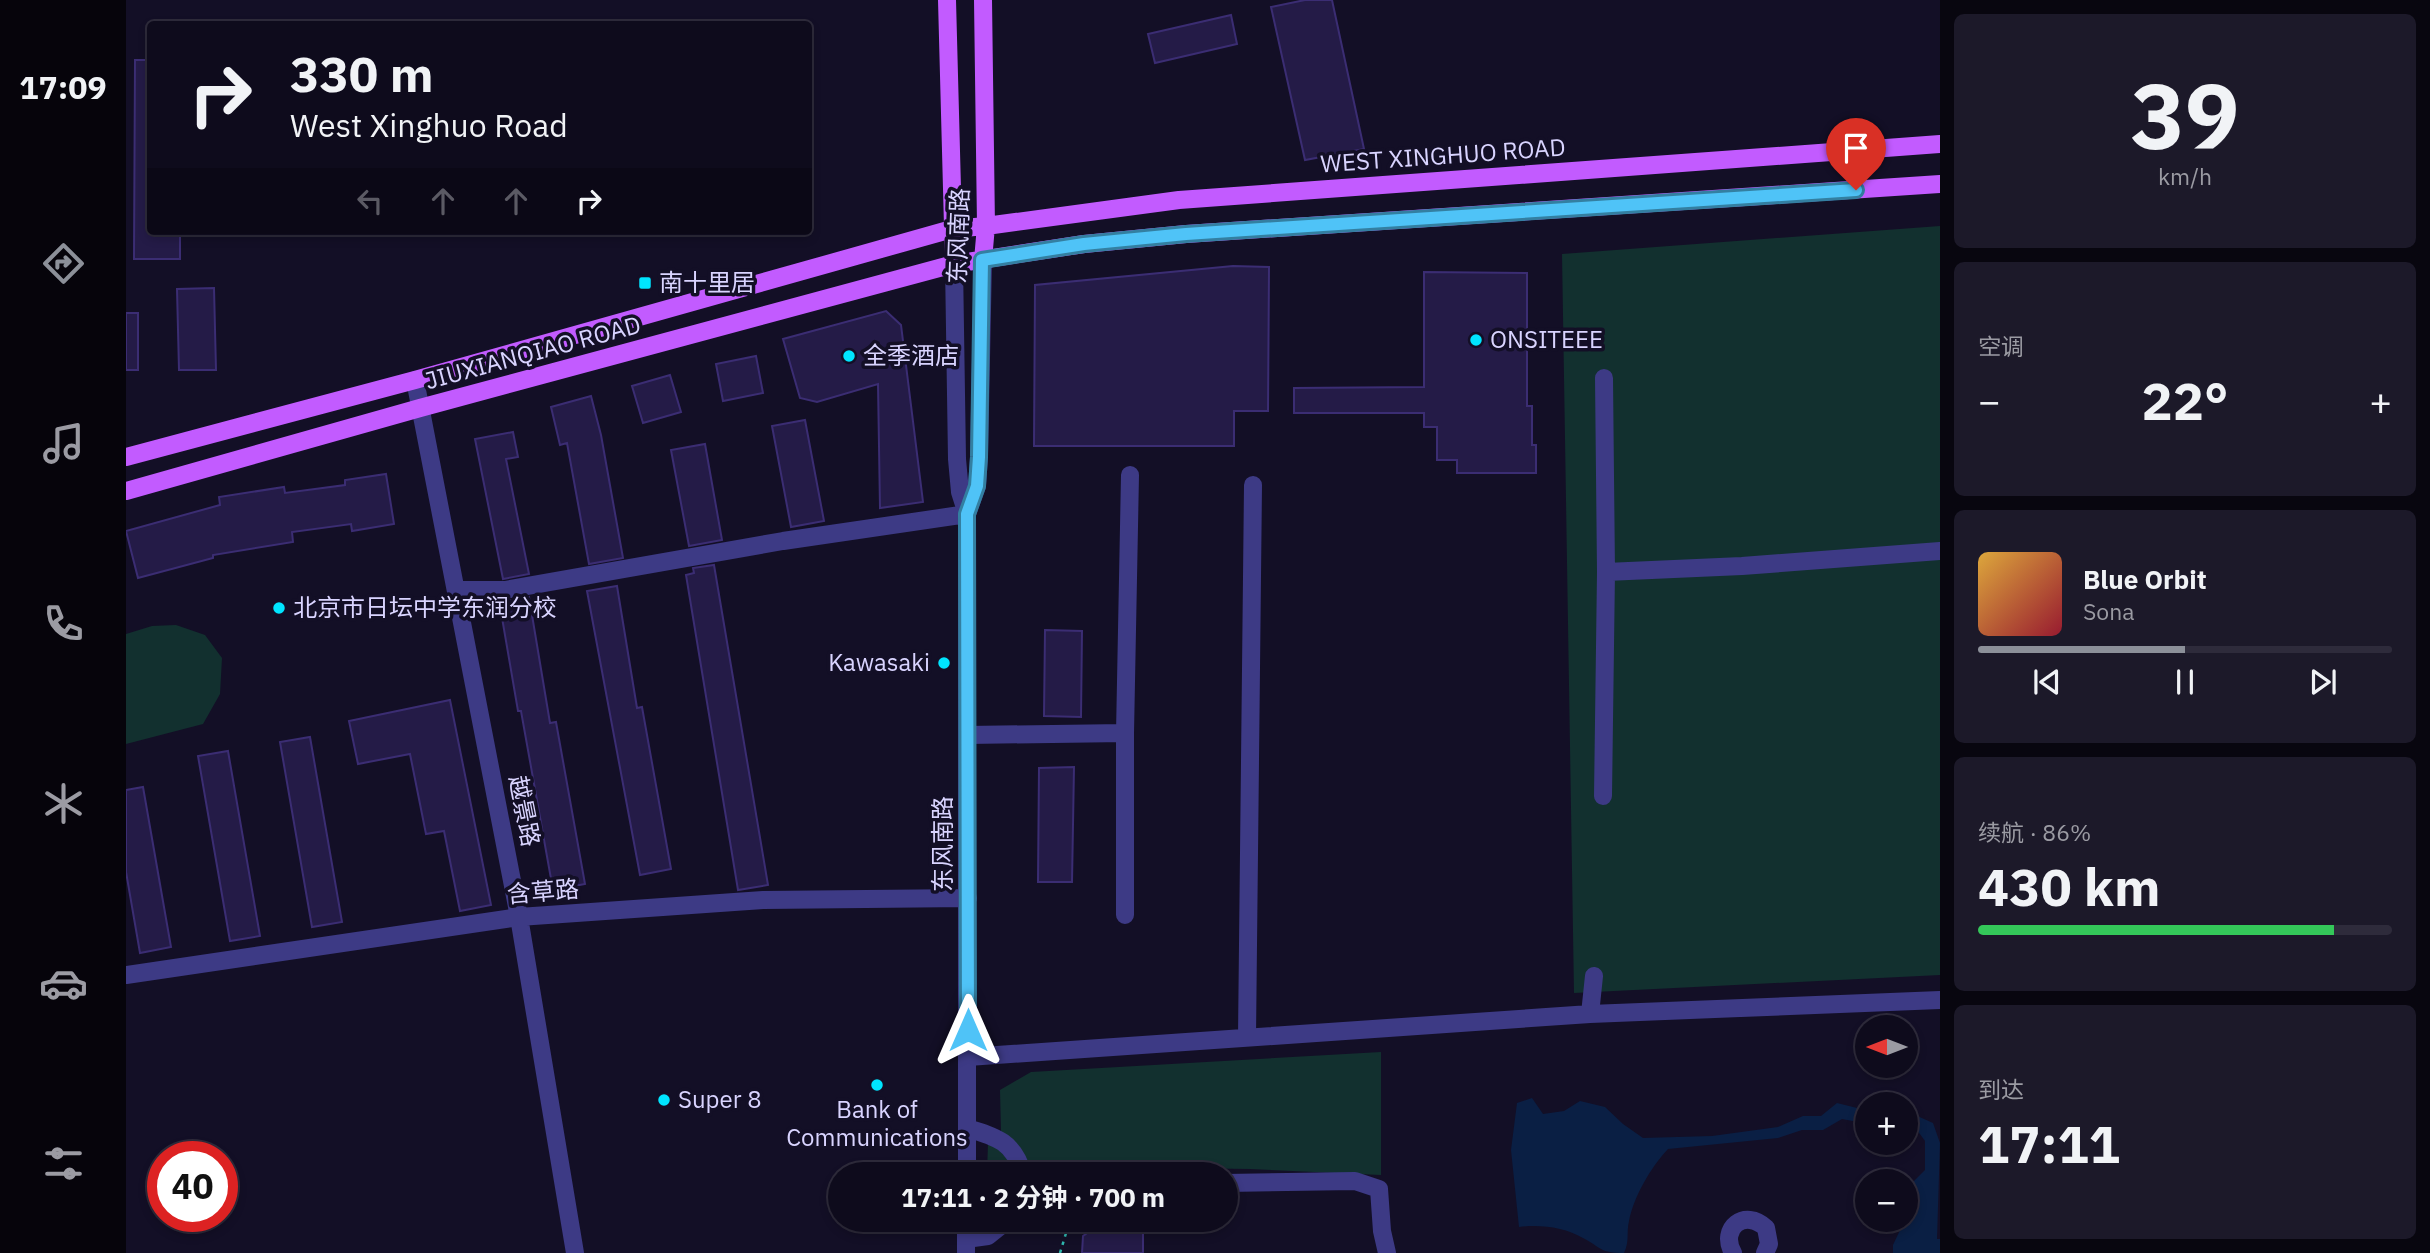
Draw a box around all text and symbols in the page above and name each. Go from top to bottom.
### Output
text: 330 m [290,42,434,105]
icon: right [175,49,266,140]
text: 39 [2130,56,2240,174]
text: 17:09 [19,66,107,108]
text: West Xinghuo Road [290,104,568,146]
pin [1826,118,1886,190]
icon: arrive [1837,129,1875,167]
street label: WEST XINGHUO ROAD [1319,130,1566,180]
text: km/h [2158,161,2212,191]
icon: left [351,182,389,220]
icon: ahead [424,182,462,220]
icon: ahead [497,182,535,220]
icon: right [570,182,608,220]
street label: 东风南路 [940,187,976,284]
icon: directions [39,239,88,288]
place label: 南十里居 [659,266,755,298]
marker: 南十里居 [637,275,653,291]
street label: JIUXIANQIAO ROAD [421,308,644,396]
place label: ONSITEEE [1490,323,1603,355]
text: 空调 [1978,331,2024,361]
marker: ONSITEEE [1468,332,1484,348]
place label: 全季酒店 [863,339,959,371]
marker: 全季酒店 [841,348,857,364]
text: 22° [2142,367,2228,434]
text: − [1978,376,2001,425]
text: + [2369,376,2392,425]
icon: music [39,419,88,468]
text: Blue Orbit [2083,562,2207,596]
place label: 北京市日坛中学东润分校 [293,591,557,623]
text: Sona [2083,596,2135,626]
icon: phone [39,599,88,648]
marker: 北京市日坛中学东润分校 [271,600,287,616]
place label: Kawasaki [828,646,930,678]
marker: Kawasaki [936,655,952,671]
icon: previous [2028,663,2066,701]
icon: pause [2166,663,2204,701]
icon: next [2304,663,2342,701]
street label: 越景路 [502,772,548,849]
icon: climate [39,779,88,828]
street label: 东风南路 [926,796,958,892]
text: 续航 · 86% [1978,817,2091,847]
text: 430 km [1978,853,2160,920]
street label: 含草路 [506,872,580,910]
icon: car [39,959,88,1008]
position arrow [931,993,1005,1067]
north arrow [1855,1015,1918,1078]
map controls [1855,1015,1918,1232]
text: 到达 [1978,1074,2024,1104]
marker: Bank of Communications [869,1077,885,1093]
place label: Super 8 [678,1083,762,1115]
marker: Super 8 [656,1092,672,1108]
button: + [1855,1092,1918,1155]
place label: Bank of Communications [786,1093,968,1153]
text: 17:11 [1978,1110,2120,1177]
icon: filters [39,1139,88,1188]
speed limit sign: 40 [147,1141,238,1232]
button: − [1855,1169,1918,1232]
text: 17:11 · 2 分钟 · 700 m [901,1180,1165,1214]

